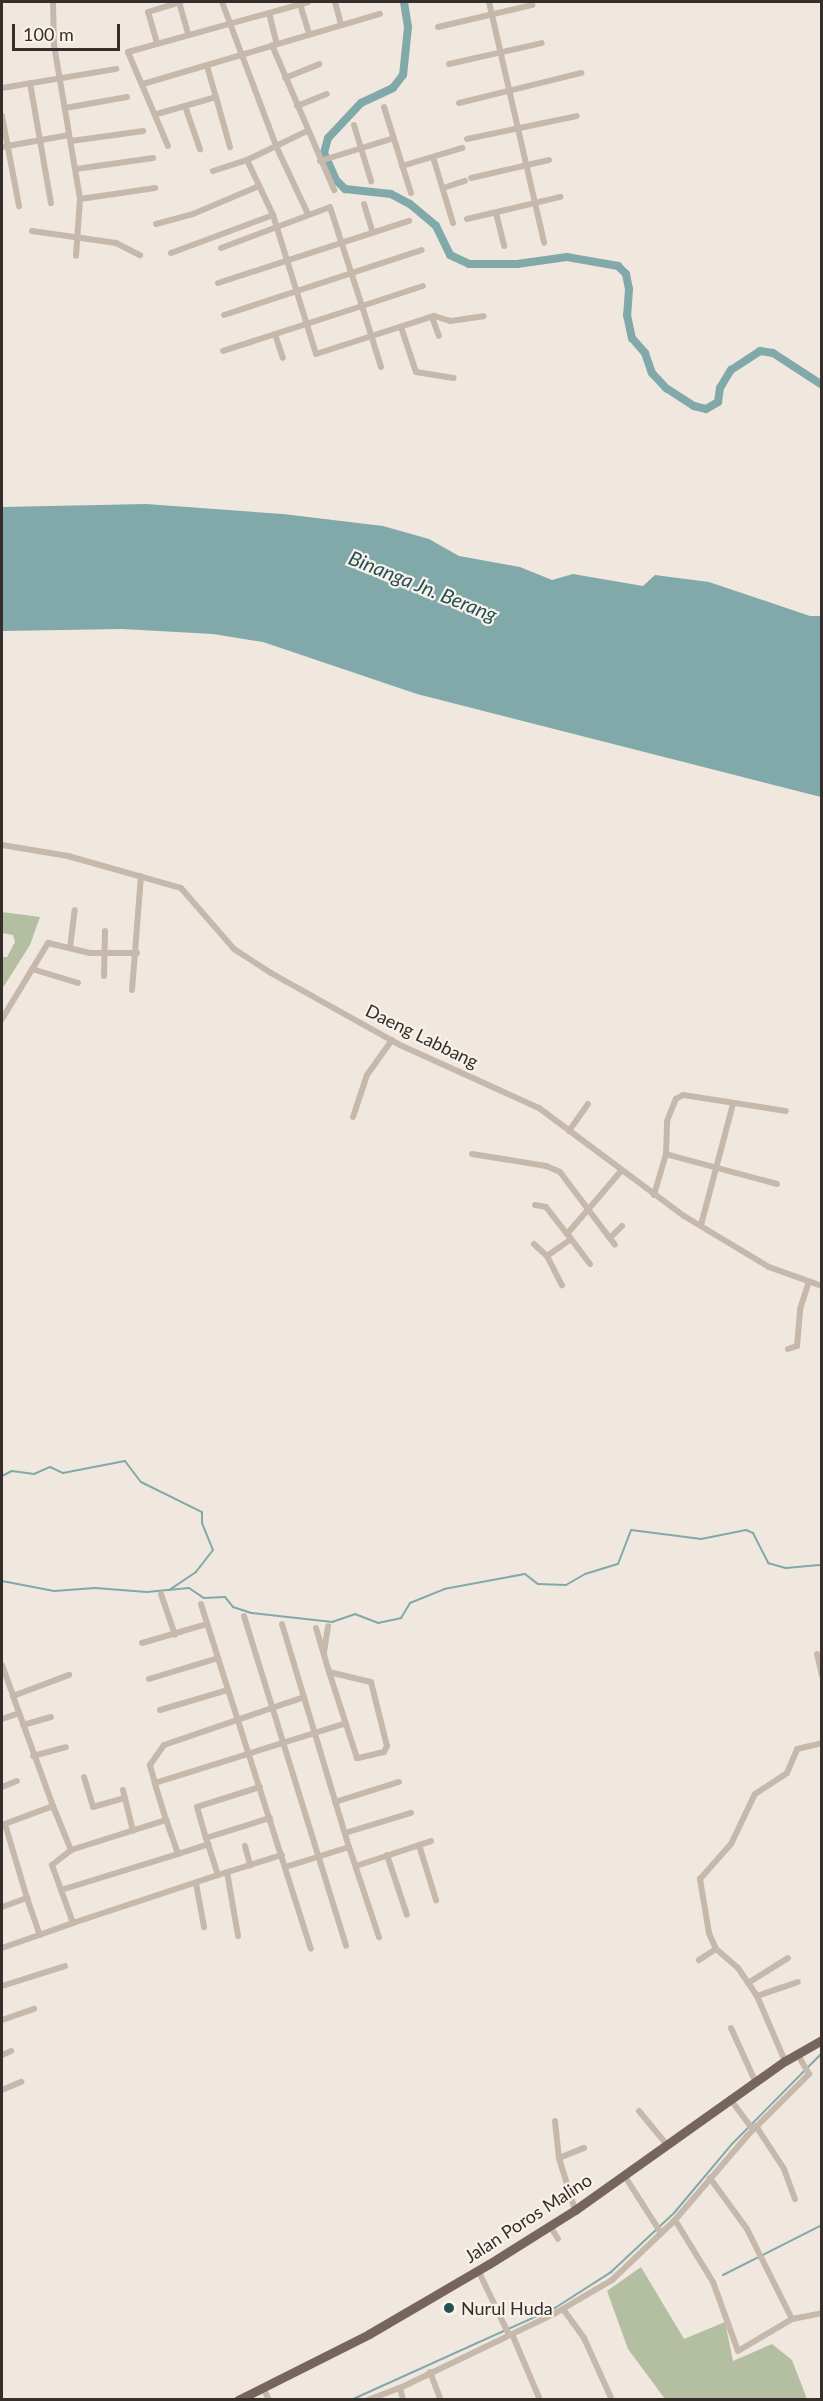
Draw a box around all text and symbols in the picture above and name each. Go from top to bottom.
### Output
scale bar [15,12,123,50]
text: 100 m [23,23,74,45]
water label: Binanga Jn. Berang [345,545,501,627]
street label: Daeng Labbang [362,999,482,1073]
street label: Jalan Poros Malino [460,2169,596,2267]
place label: Nurul Huda [461,2297,553,2319]
marker: Nurul Huda [442,2301,456,2315]

